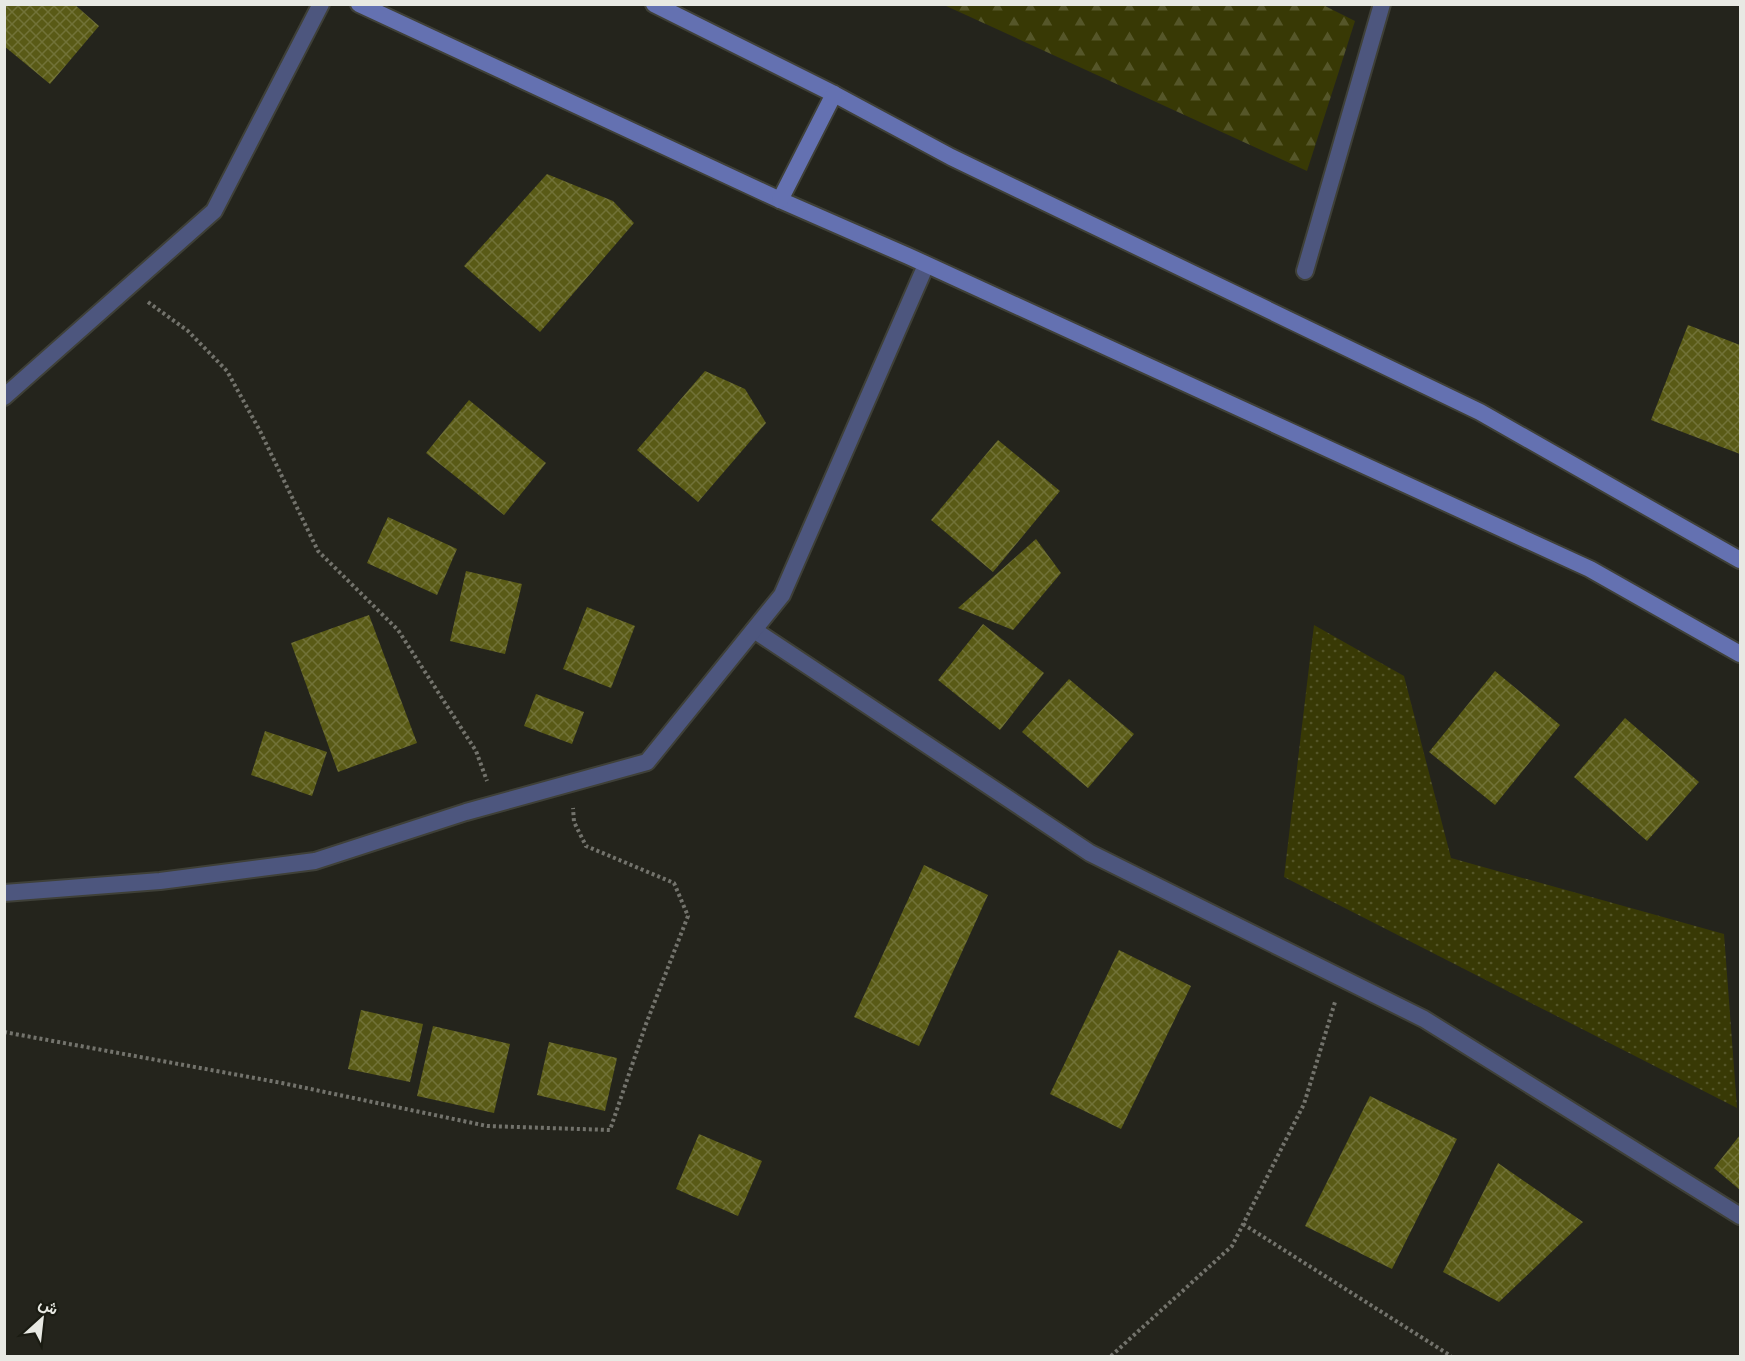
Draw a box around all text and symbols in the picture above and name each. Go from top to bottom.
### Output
north arrow [12,1289,72,1349]
text: ش [36,1293,61,1319]

